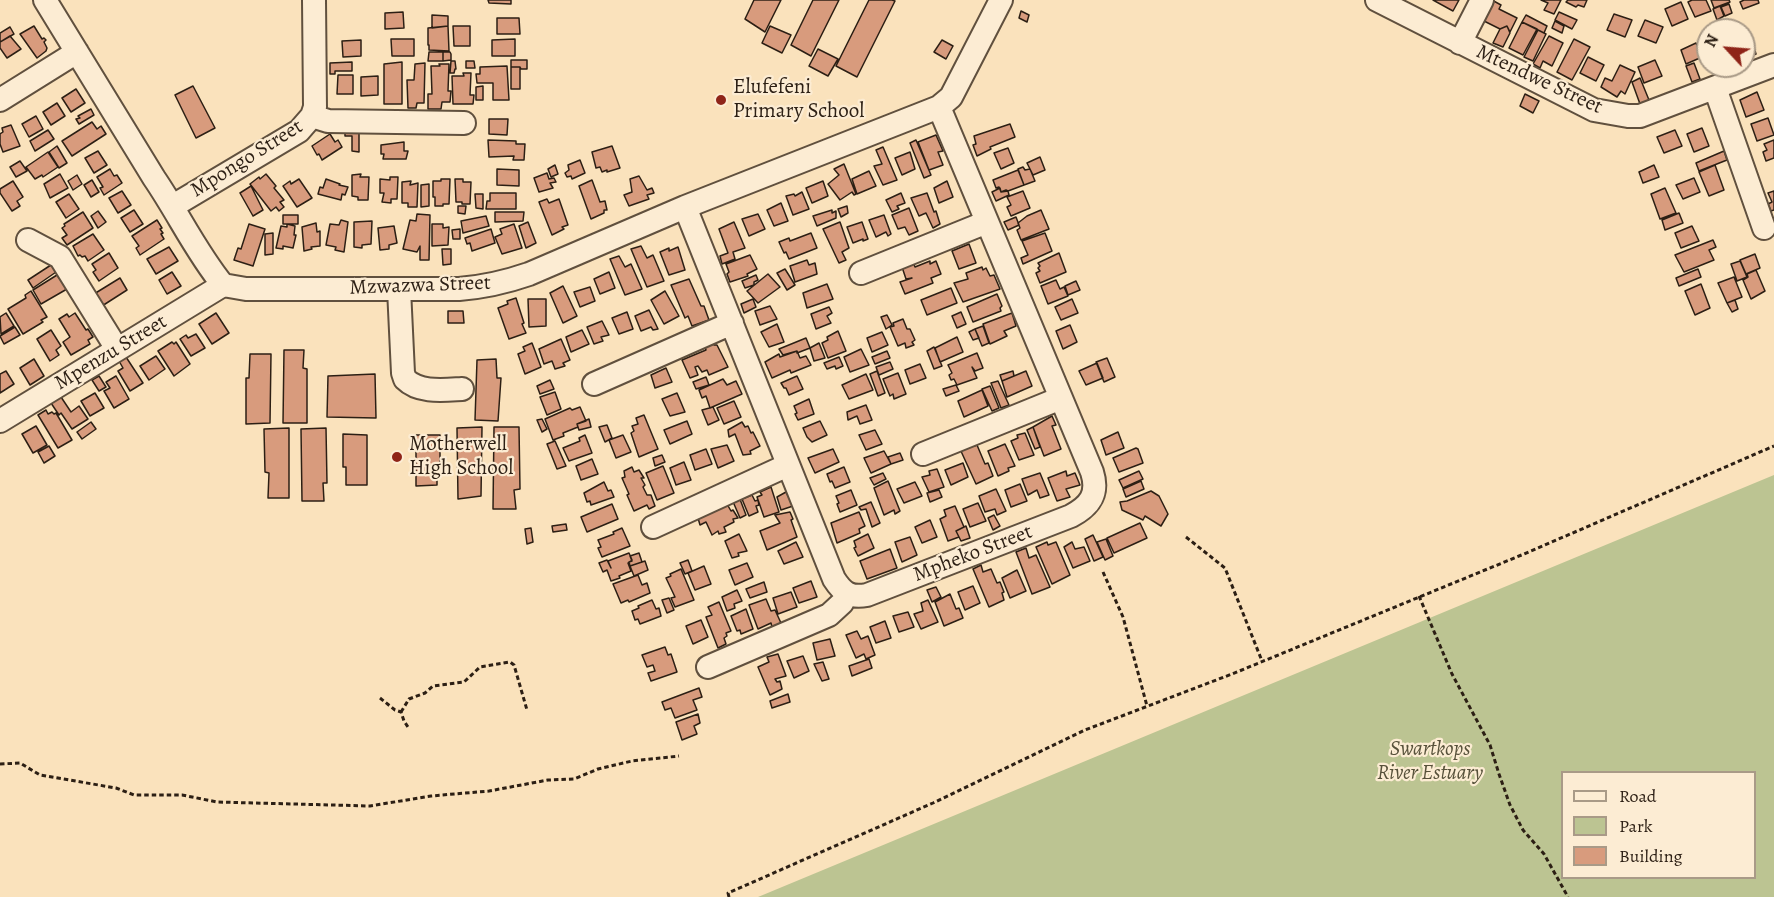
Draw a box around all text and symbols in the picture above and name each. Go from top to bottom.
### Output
north arrow [1696,18,1756,78]
text: N [1699,31,1724,51]
street label: Mtendwe Street [1472,40,1606,120]
place label: Elufefeni Primary School [733,75,864,125]
marker: Elufefeni Primary School [714,93,728,107]
street label: Mpongo Street [186,115,308,203]
street label: Mzwazwa Street [349,271,491,301]
street label: Mpenzu Street [50,310,172,396]
place label: Motherwell High School [409,432,513,482]
marker: Motherwell High School [390,450,404,464]
street label: Mpheko Street [910,520,1036,588]
park label: Swartkops River Estuary [1377,737,1483,787]
legend [1561,771,1756,879]
text: Road [1619,784,1656,808]
text: Park [1619,814,1653,838]
text: Building [1619,844,1683,868]

